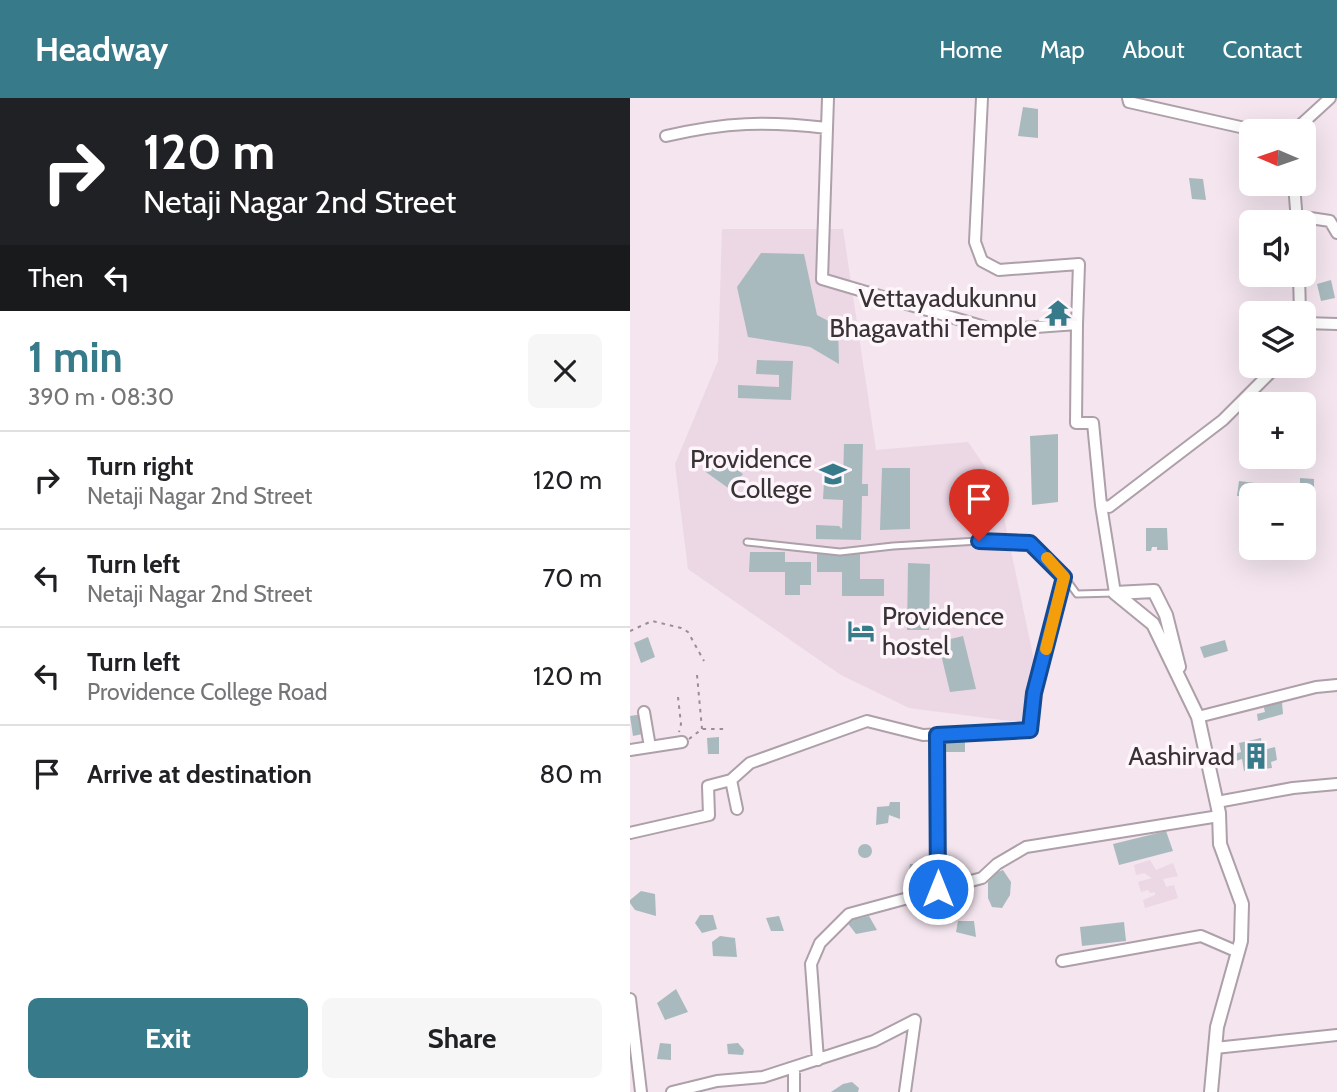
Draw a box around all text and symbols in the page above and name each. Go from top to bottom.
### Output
text: Headway [35,29,168,69]
text: Home [939,35,1002,64]
text: Map [1040,35,1085,64]
text: About [1123,35,1185,64]
text: Contact [1223,35,1302,64]
north arrow [1239,119,1316,196]
map controls [1239,119,1316,560]
text: 120 m [143,122,275,181]
icon: right [28,126,119,217]
text: Netaji Nagar 2nd Street [143,182,456,221]
button: sound [1239,210,1316,287]
icon: left [98,259,136,297]
text: Then [28,262,84,294]
place label: Vettayadukunnu Bhagavathi Temple [829,282,1037,344]
temple icon: Vettayadukunnu Bhagavathi Temple [1043,298,1073,328]
button: layers [1239,301,1316,378]
text: 1 min [28,331,123,383]
button: close [528,334,602,408]
text: 390 m · 08:30 [28,383,174,411]
button: + [1239,392,1316,469]
place label: Providence College [690,443,812,505]
text: Turn right [87,450,193,482]
school or university icon: Providence College [818,459,848,489]
icon: right [28,461,66,499]
text: 120 m [533,464,602,496]
pin [949,469,1009,541]
icon: arrive [960,480,998,518]
text: Netaji Nagar 2nd Street [87,482,312,510]
button: − [1239,483,1316,560]
text: Turn left [87,548,180,580]
icon: left [28,559,66,597]
text: 70 m [542,562,602,594]
text: Netaji Nagar 2nd Street [87,580,312,608]
place label: Providence hostel [882,600,1004,662]
hotel icon: Providence hostel [846,616,876,646]
text: Turn left [87,646,180,678]
icon: left [28,657,66,695]
text: 120 m [533,660,602,692]
text: Providence College Road [87,678,328,706]
place label: Aashirvad [1128,740,1235,772]
building icon: Aashirvad [1241,741,1271,771]
icon: arrive [28,755,66,793]
text: Arrive at destination [87,758,312,790]
text: 80 m [539,758,602,790]
position arrow [901,852,975,926]
button: Exit [28,998,308,1078]
button: Share [322,998,602,1078]

